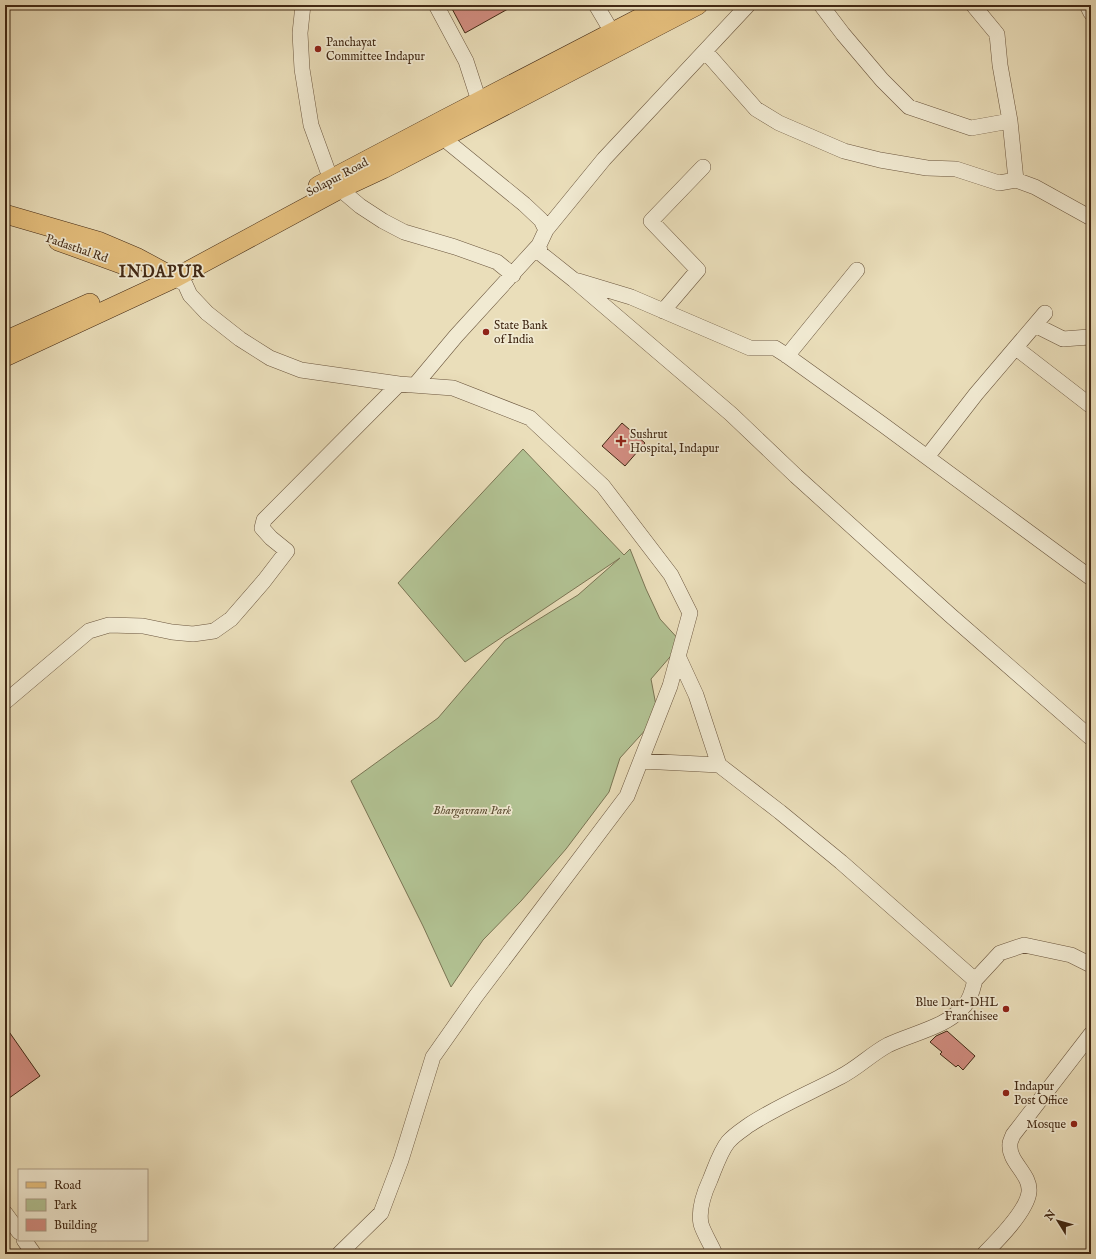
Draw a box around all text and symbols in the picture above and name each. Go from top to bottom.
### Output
place label: Panchayat Committee Indapur [326,35,425,65]
marker: Panchayat Committee Indapur [313,44,323,54]
street label: Solapur Road [304,155,372,201]
street label: Padasthal Rd [44,231,111,266]
district label: INDAPUR [119,263,205,283]
place label: State Bank of India [494,318,548,347]
marker: State Bank of India [481,327,491,337]
place label: Sushrut Hospital, Indapur [630,427,720,457]
marker: Sushrut Hospital, Indapur [615,435,627,447]
park label: Bhargavram Park [433,803,511,819]
place label: Blue Dart-DHL Franchisee [915,995,998,1024]
marker: Blue Dart-DHL Franchisee [1001,1004,1011,1014]
place label: Indapur Post Office [1014,1079,1069,1108]
marker: Indapur Post Office [1001,1088,1011,1098]
place label: Mosque [1026,1117,1066,1133]
marker: Mosque [1069,1119,1079,1129]
legend [18,1169,148,1241]
text: Road [54,1178,82,1193]
text: Park [54,1198,77,1213]
north arrow [1038,1201,1078,1241]
text: N [1042,1207,1060,1224]
text: Building [54,1218,98,1233]

